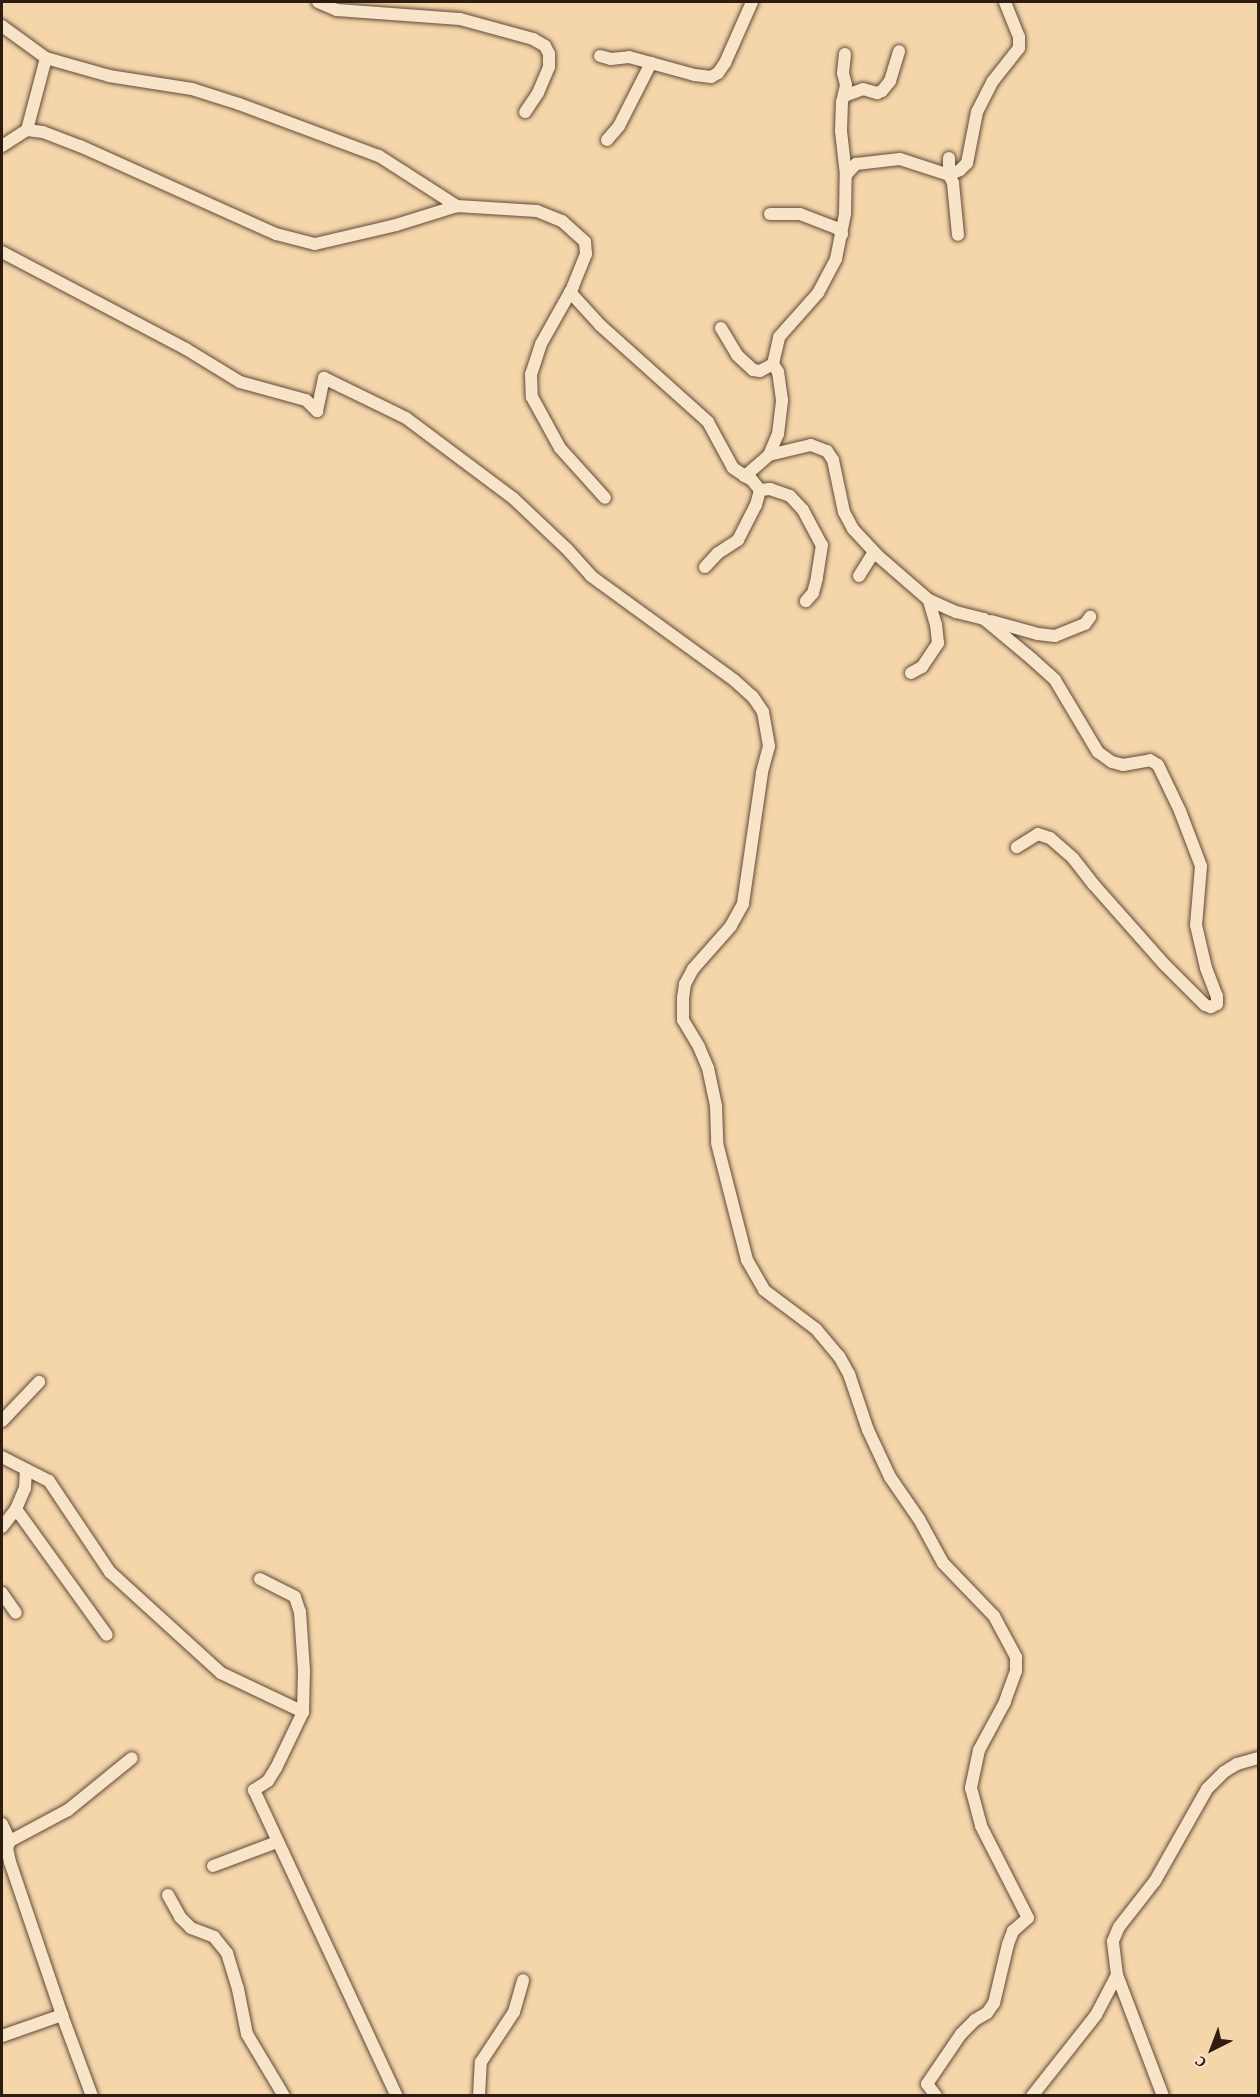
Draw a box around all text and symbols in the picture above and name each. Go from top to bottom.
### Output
north arrow [1182,2019,1242,2079]
text: С [1189,2050,1211,2074]

